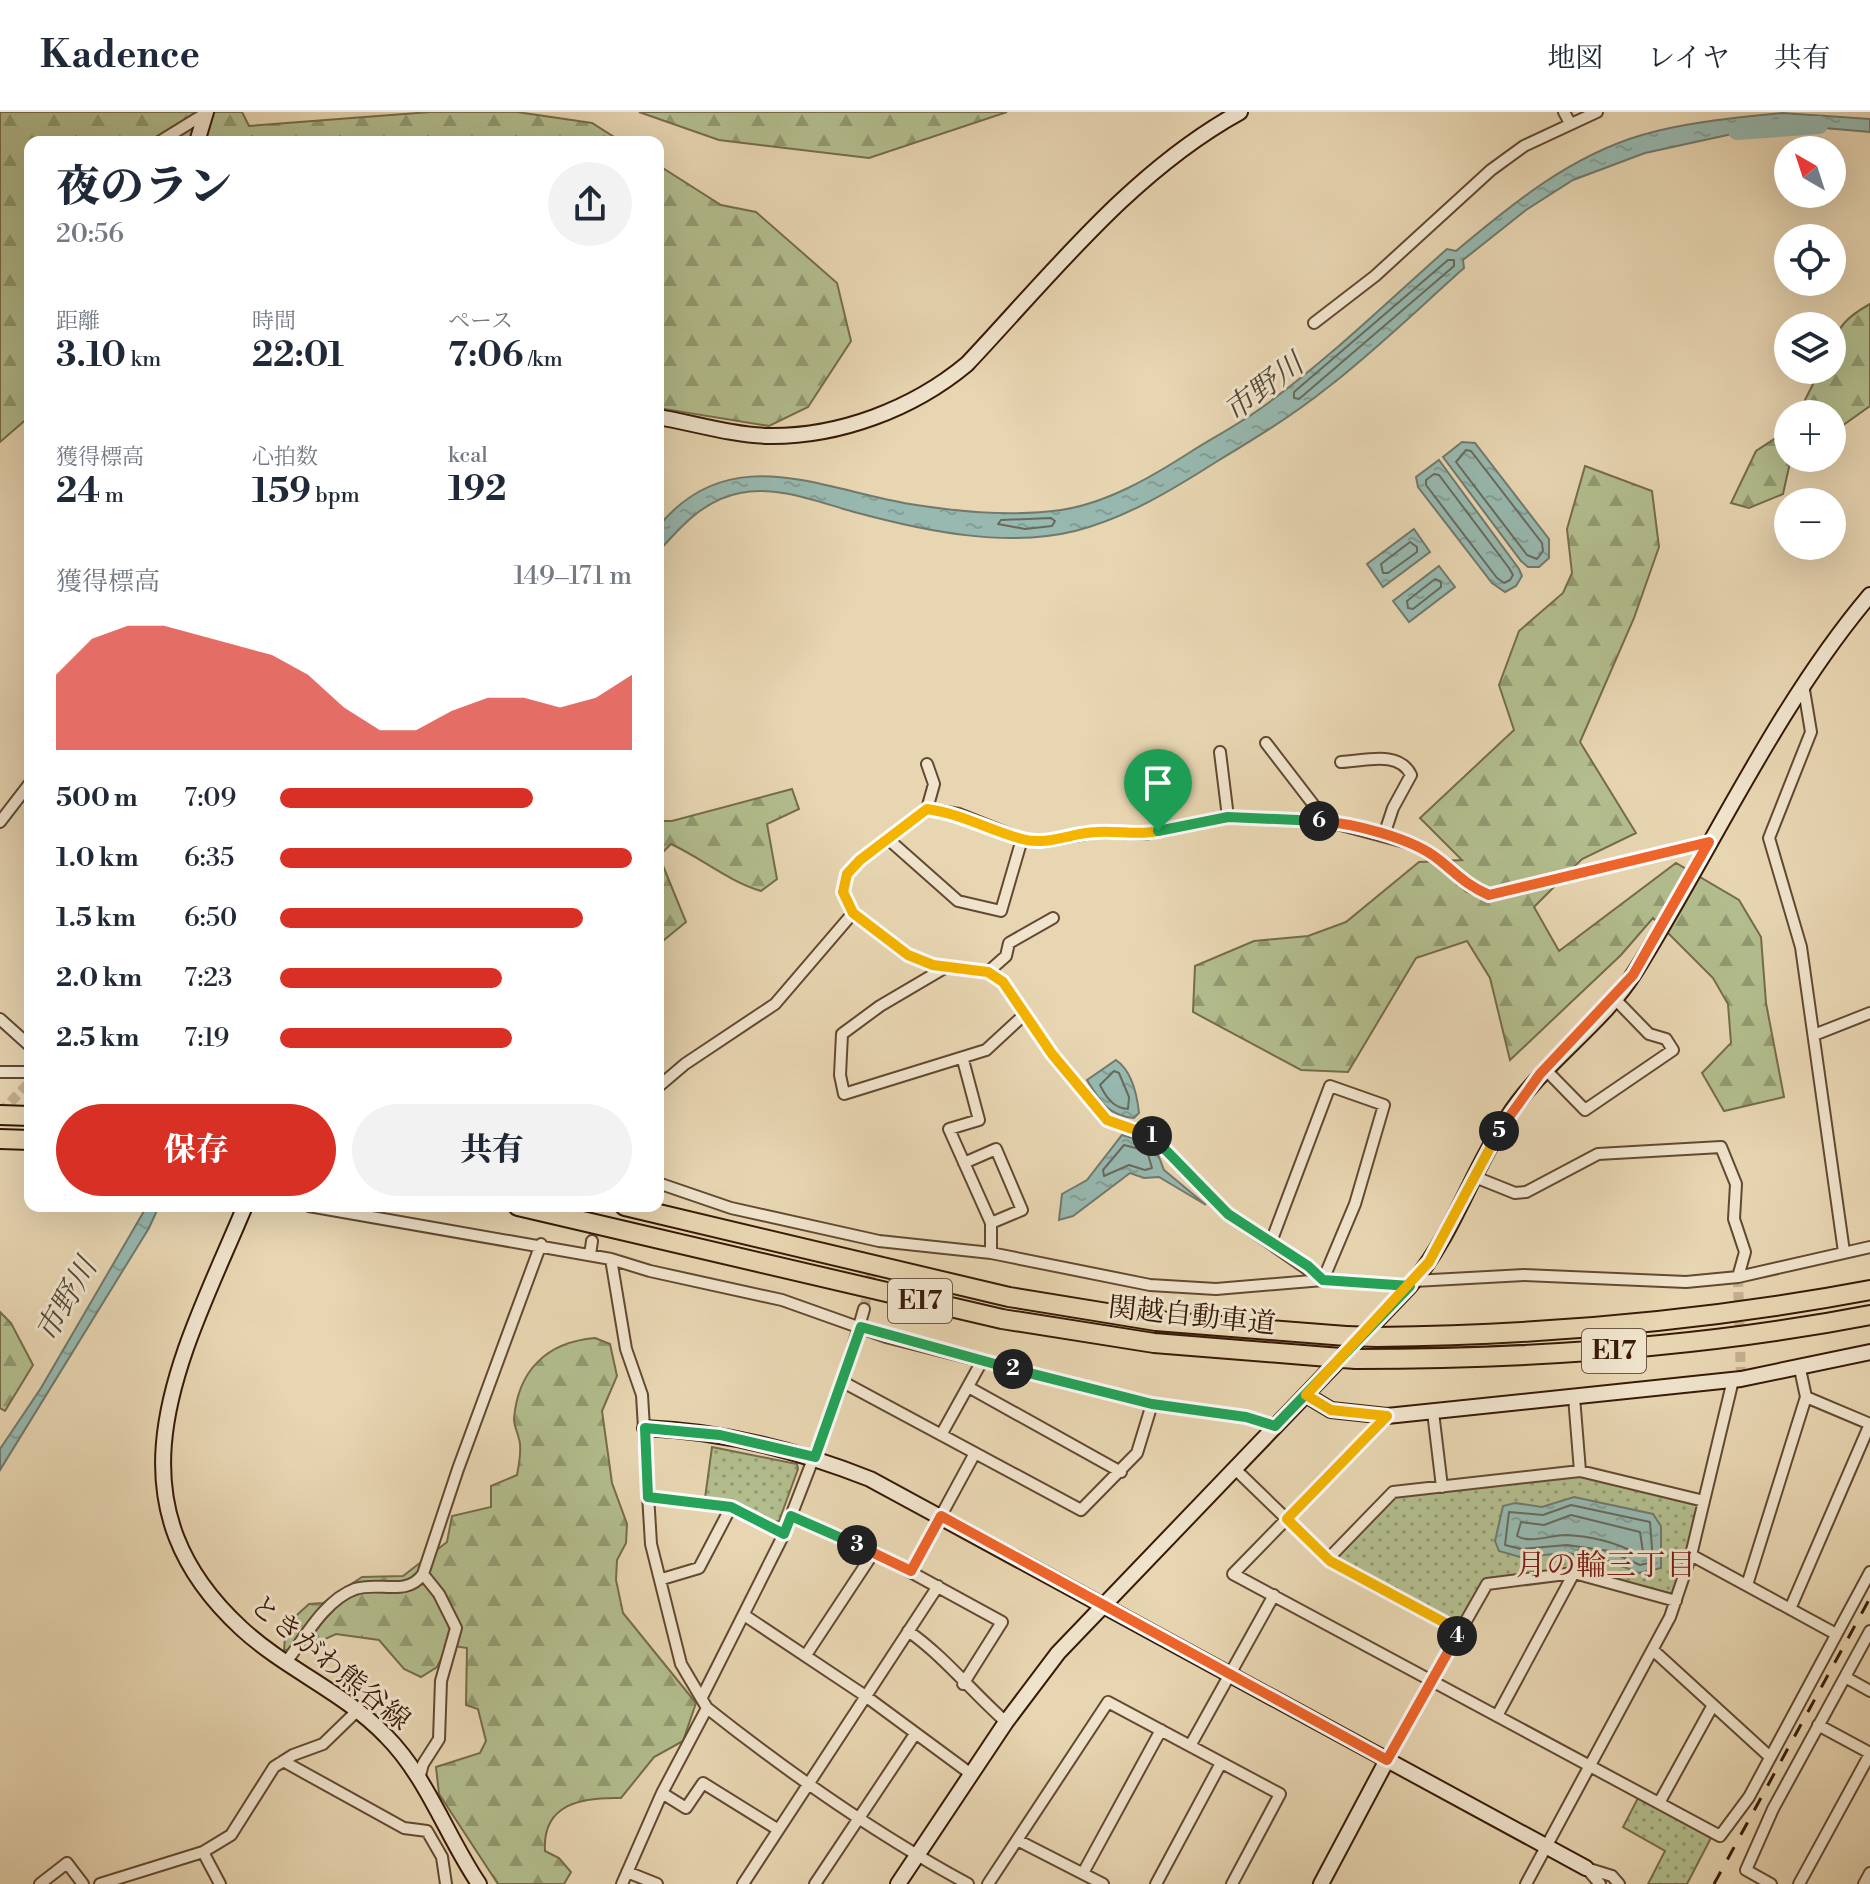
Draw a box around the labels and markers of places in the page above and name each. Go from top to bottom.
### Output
pin [1124,749,1192,831]
pin: 6 [1299,801,1339,841]
pin: 5 [1479,1111,1519,1151]
pin: 1 [1132,1116,1172,1156]
pin: 2 [993,1349,1033,1389]
pin: 3 [837,1525,877,1565]
pin: 4 [1437,1616,1477,1656]

